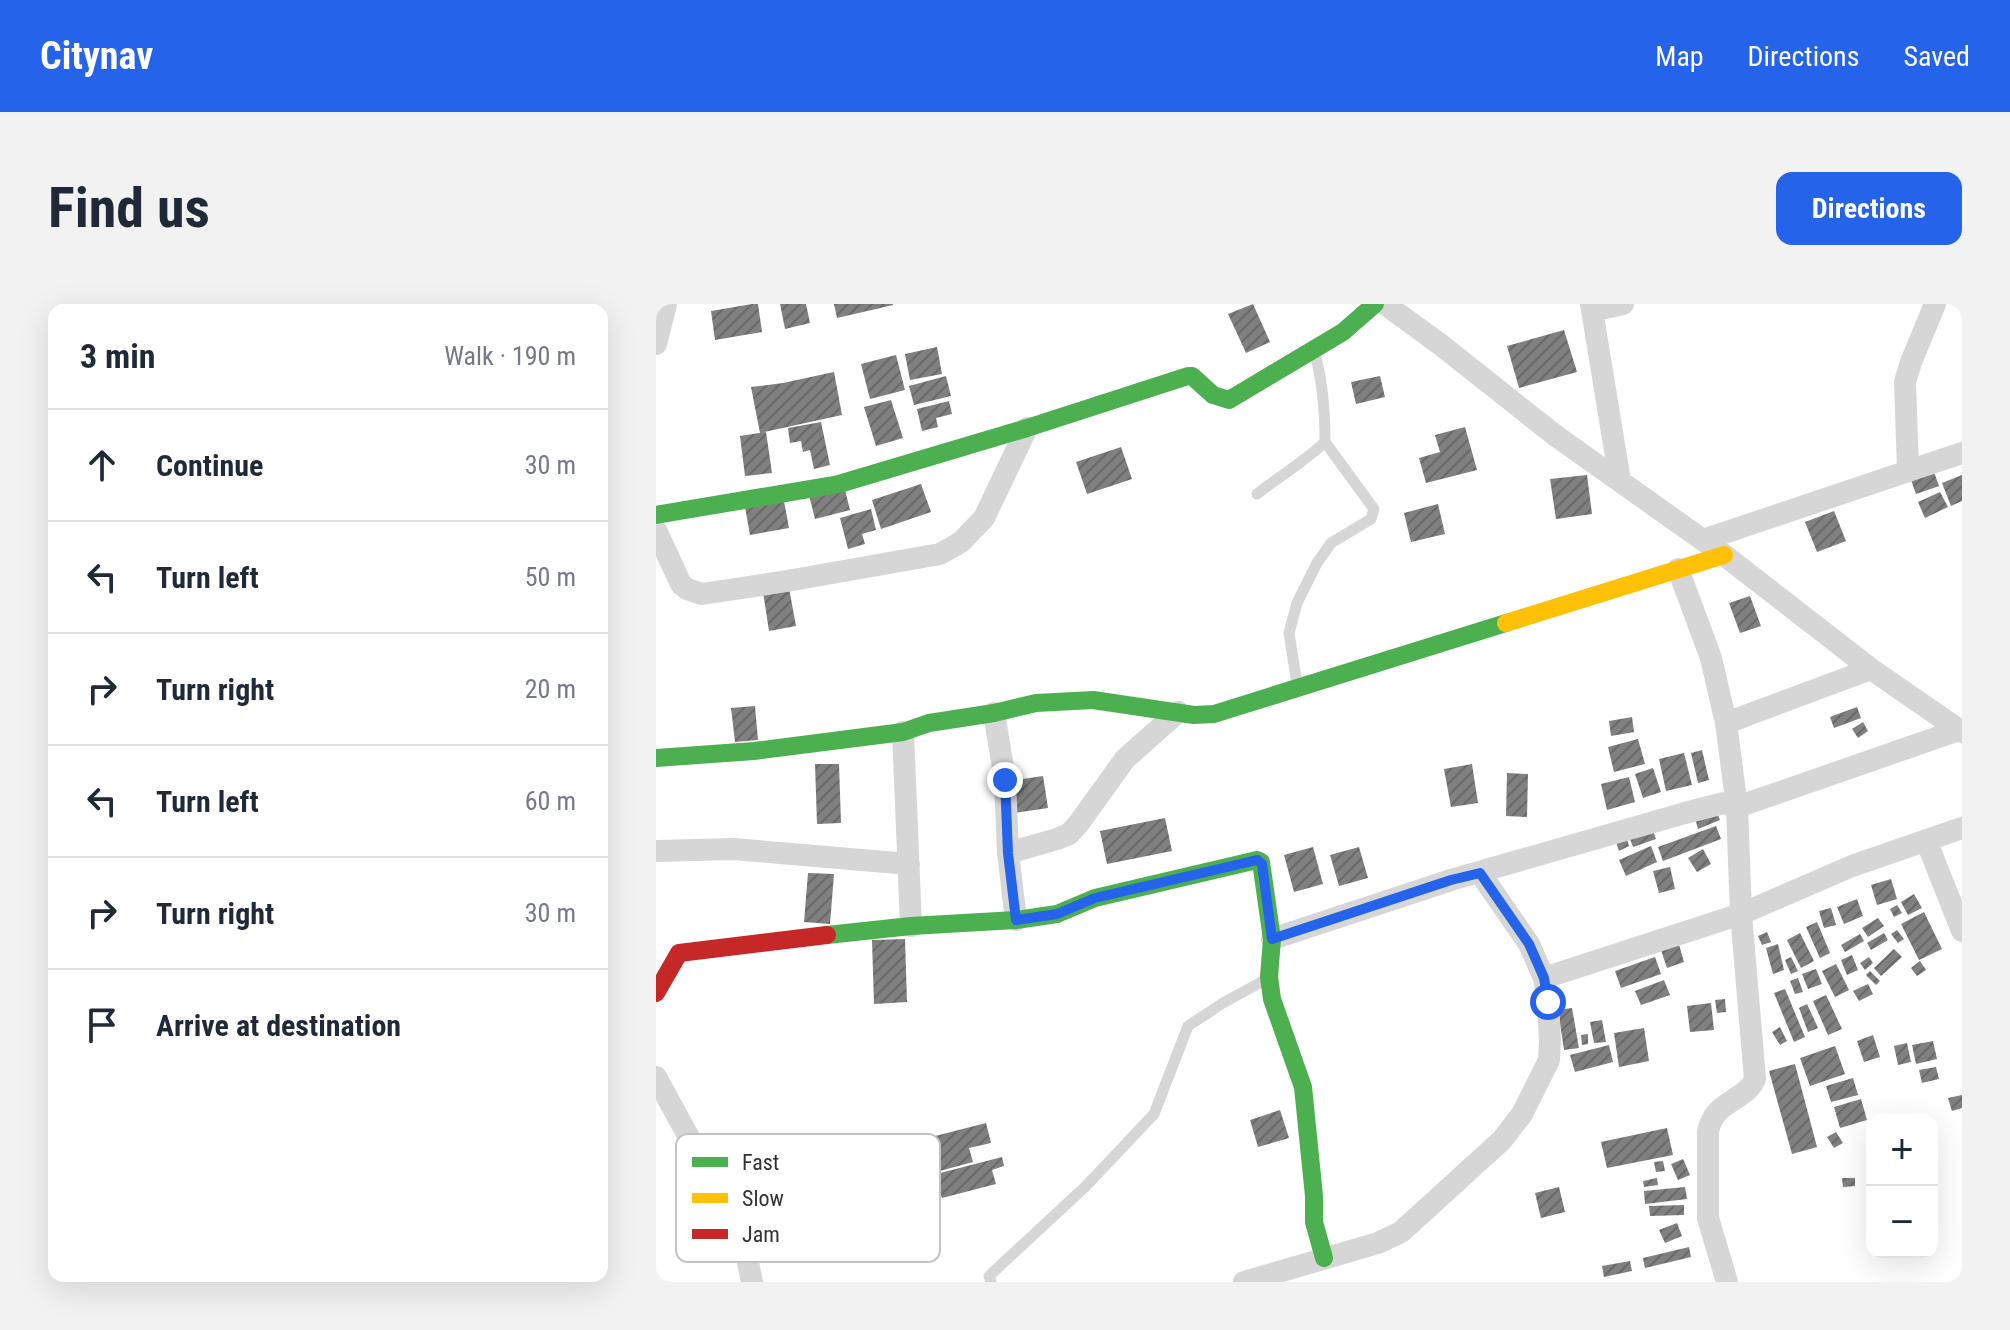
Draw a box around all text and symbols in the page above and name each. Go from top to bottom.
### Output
text: Citynav [40,34,153,78]
text: Map [1655,40,1704,73]
text: Directions [1748,40,1859,73]
text: Saved [1903,40,1970,73]
button: Directions [1776,172,1962,245]
text: Find us [48,175,210,241]
text: 3 min [80,336,156,376]
text: Walk · 190 m [444,341,576,371]
icon: ahead [80,443,124,487]
text: Continue [156,448,263,483]
text: 30 m [525,450,576,480]
icon: left [80,555,124,599]
text: Turn left [156,560,259,595]
text: 50 m [525,562,576,592]
icon: right [80,667,124,711]
text: Turn right [156,672,274,707]
text: 20 m [525,674,576,704]
route end [987,762,1023,798]
icon: left [80,779,124,823]
text: Turn left [156,784,259,819]
text: 60 m [525,786,576,816]
icon: right [80,891,124,935]
text: Turn right [156,896,274,931]
text: 30 m [525,898,576,928]
route start [1530,984,1566,1020]
icon: arrive [80,1003,124,1047]
text: Arrive at destination [156,1008,401,1043]
map controls [1866,1114,1938,1258]
button: + [1866,1114,1938,1186]
legend [676,1134,940,1262]
text: Fast [742,1150,779,1175]
text: Slow [742,1186,784,1211]
button: − [1866,1186,1938,1258]
text: Jam [742,1222,780,1247]

